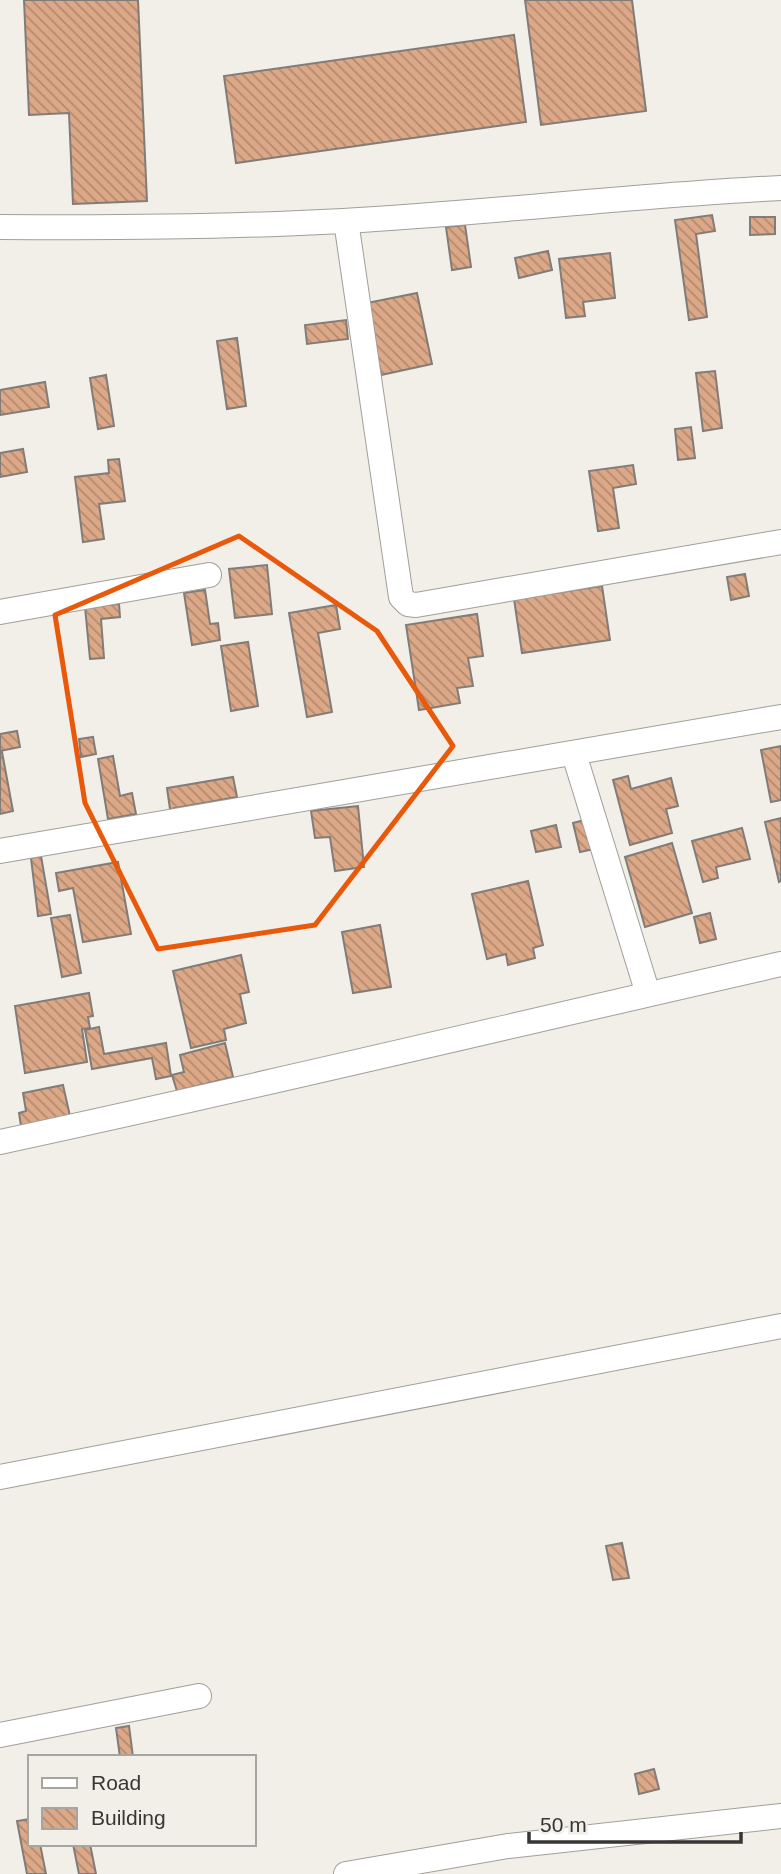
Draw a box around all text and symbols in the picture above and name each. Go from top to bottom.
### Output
legend [28,1755,256,1846]
text: Road [91,1771,141,1794]
scale bar [529,1800,741,1844]
text: Building [91,1806,166,1829]
text: 50 m [540,1813,587,1836]

